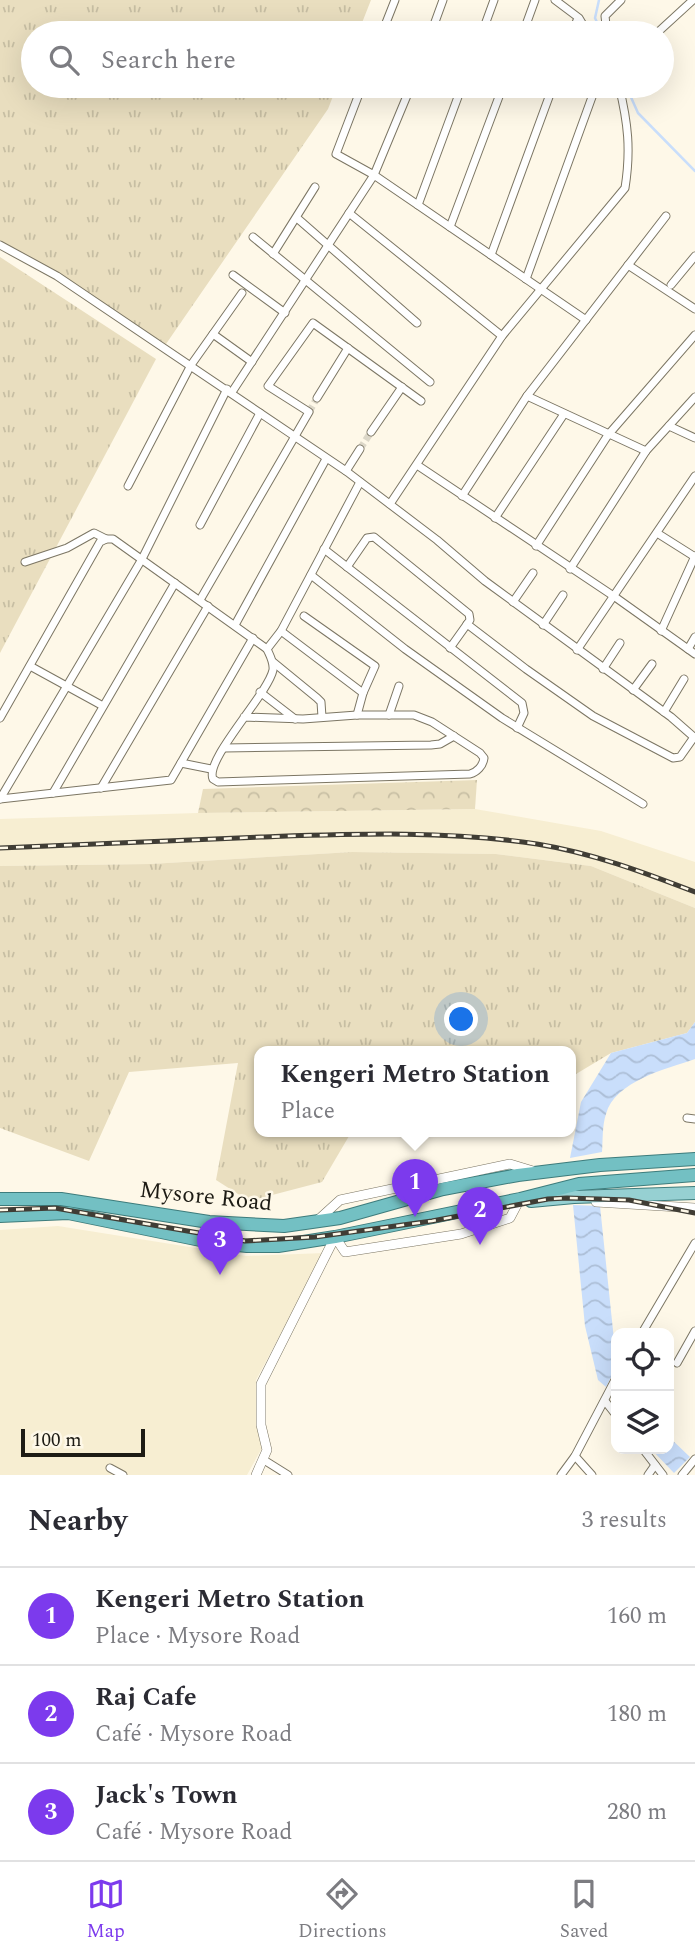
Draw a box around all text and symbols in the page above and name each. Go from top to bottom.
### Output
search box [21,21,674,98]
text: Search here [101,40,236,80]
icon: search [45,41,83,79]
your location [444,1002,478,1036]
popup [254,1046,576,1137]
text: Kengeri Metro Station [280,1054,550,1094]
text: Place [280,1094,335,1129]
pin: 1 [392,1159,438,1217]
street label: Mysore Road [138,1173,274,1221]
pin: 2 [457,1187,503,1245]
pin: 3 [197,1217,243,1275]
map controls [611,1328,674,1454]
button: locate [611,1328,674,1391]
button: layers [611,1391,674,1454]
scale bar [21,1426,145,1458]
text: 100 m [32,1426,82,1455]
text: Nearby [28,1498,127,1544]
text: 3 results [582,1503,667,1538]
text: Kengeri Metro Station [95,1579,365,1619]
text: 1 [45,1599,57,1634]
text: 160 m [607,1599,667,1634]
text: Place · Mysore Road [95,1619,300,1654]
text: Raj Cafe [95,1677,197,1717]
text: 2 [45,1697,57,1732]
text: 180 m [607,1697,667,1732]
text: Café · Mysore Road [95,1717,292,1752]
text: Jack's Town [95,1775,238,1815]
text: 3 [45,1795,57,1830]
text: 280 m [607,1795,667,1830]
text: Café · Mysore Road [95,1815,292,1850]
tab: Map [87,1875,125,1946]
tab: Directions [298,1875,387,1946]
tab: Saved [560,1875,608,1946]

